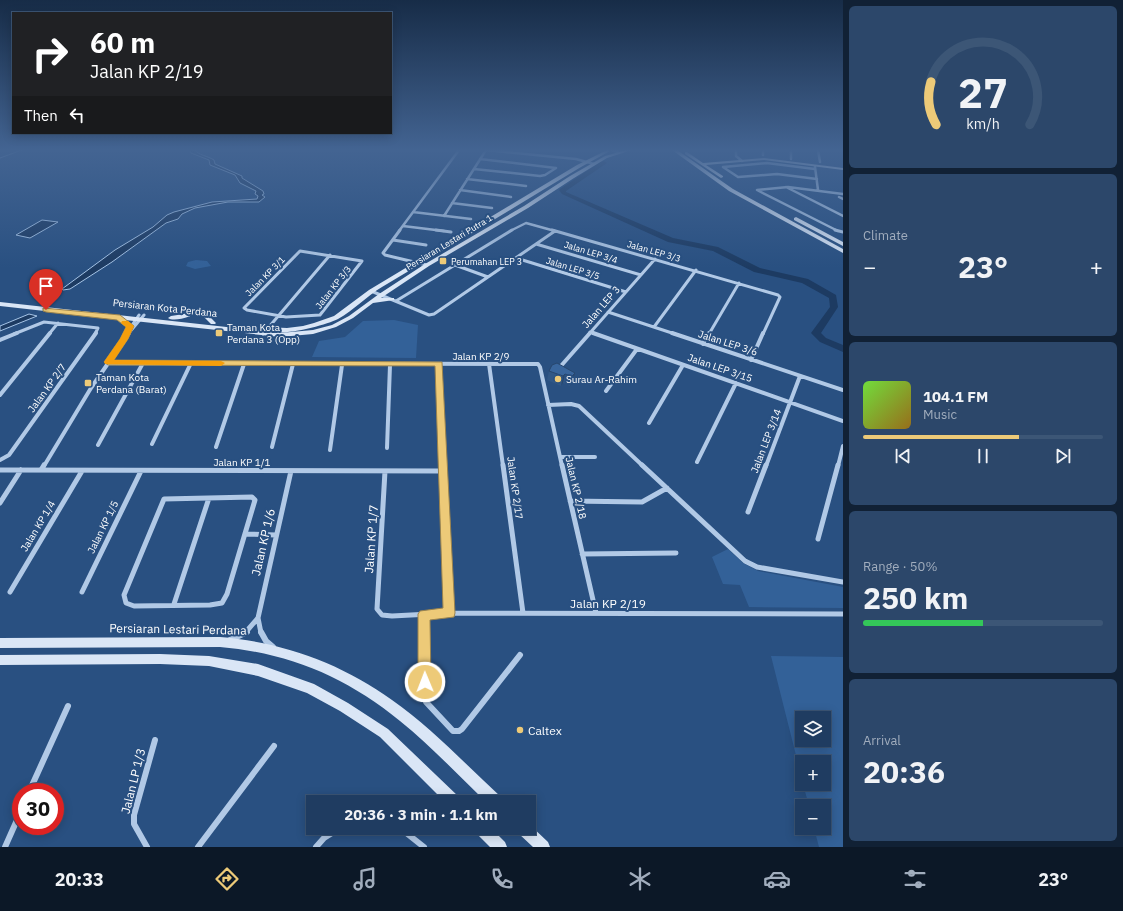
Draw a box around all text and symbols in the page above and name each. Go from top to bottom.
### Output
text: 60 m [90,24,155,61]
icon: right [24,28,76,80]
text: Jalan KP 2/19 [90,60,204,83]
text: 27 [958,65,1008,119]
icon: left [66,104,88,126]
text: Then [24,106,58,125]
text: km/h [966,114,1000,133]
street label: Persiaran Lestari Putra 1 [404,212,494,272]
text: Climate [863,227,908,244]
street label: Jalan LEP 3/3 [626,238,682,264]
street label: Jalan LEP 3/4 [563,239,619,265]
text: 23° [958,247,1008,286]
text: − [863,252,876,281]
text: + [1090,252,1103,281]
street label: Jalan KP 3/1 [243,254,287,298]
street label: Jalan LEP 3/5 [545,255,601,281]
marker: Perumahan LEP 3 [438,256,448,266]
place label: Perumahan LEP 3 [451,256,522,267]
street label: Jalan KP 3/3 [313,263,353,311]
pin [29,269,63,310]
icon: arrive [35,275,57,297]
street label: Jalan LEP 3 [579,283,623,331]
street label: Persiaran Kota Perdana [112,296,218,320]
place label: Taman Kota Perdana 3 (Opp) [227,321,300,346]
street label: Jalan LEP 3/6 [697,327,759,359]
marker: Taman Kota Perdana 3 (Opp) [214,328,224,338]
street label: Jalan KP 2/9 [452,350,510,363]
street label: Jalan LEP 3/15 [686,351,754,385]
street label: Jalan KP 2/7 [25,361,69,415]
place label: Taman Kota Perdana (Barat) [96,371,167,396]
place label: Surau Ar-Rahim [566,373,637,386]
marker: Surau Ar-Rahim [553,374,563,384]
marker: Taman Kota Perdana (Barat) [83,378,93,388]
text: 104.1 FM [923,387,988,406]
text: Music [923,406,957,423]
street label: Jalan LEP 3/14 [748,407,784,475]
icon: previous [892,445,914,467]
icon: pause [972,445,994,467]
icon: next [1052,445,1074,467]
street label: Jalan KP 1/1 [213,456,271,469]
street label: Jalan KP 2/17 [504,456,526,520]
street label: Jalan KP 2/18 [563,456,589,520]
street label: Jalan KP 1/4 [18,498,58,554]
street label: Jalan KP 1/5 [85,498,121,556]
street label: Jalan KP 1/7 [361,504,381,574]
street label: Jalan KP 1/6 [248,507,278,577]
text: Range · 50% [863,558,937,575]
text: 250 km [863,578,968,617]
street label: Jalan KP 2/19 [570,596,646,611]
street label: Persiaran Lestari Perdana [109,620,247,638]
position arrow [404,661,446,703]
map controls [795,711,831,835]
button: layers [795,711,831,747]
place label: Caltex [528,723,562,738]
marker: Caltex [515,725,525,735]
text: Arrival [863,732,901,749]
street label: Jalan LP 1/3 [118,747,148,815]
text: 20:36 [863,752,945,791]
button: + [795,755,831,791]
speed limit sign: 30 [12,783,64,835]
button: − [795,799,831,835]
text: 20:36 · 3 min · 1.1 km [344,805,498,824]
icon: directions [213,865,241,893]
icon: music [351,865,379,893]
icon: phone [488,865,516,893]
icon: climate [626,865,654,893]
icon: car [763,865,791,893]
icon: filters [901,865,929,893]
text: 20:33 [55,868,104,891]
text: 23° [1038,868,1068,891]

